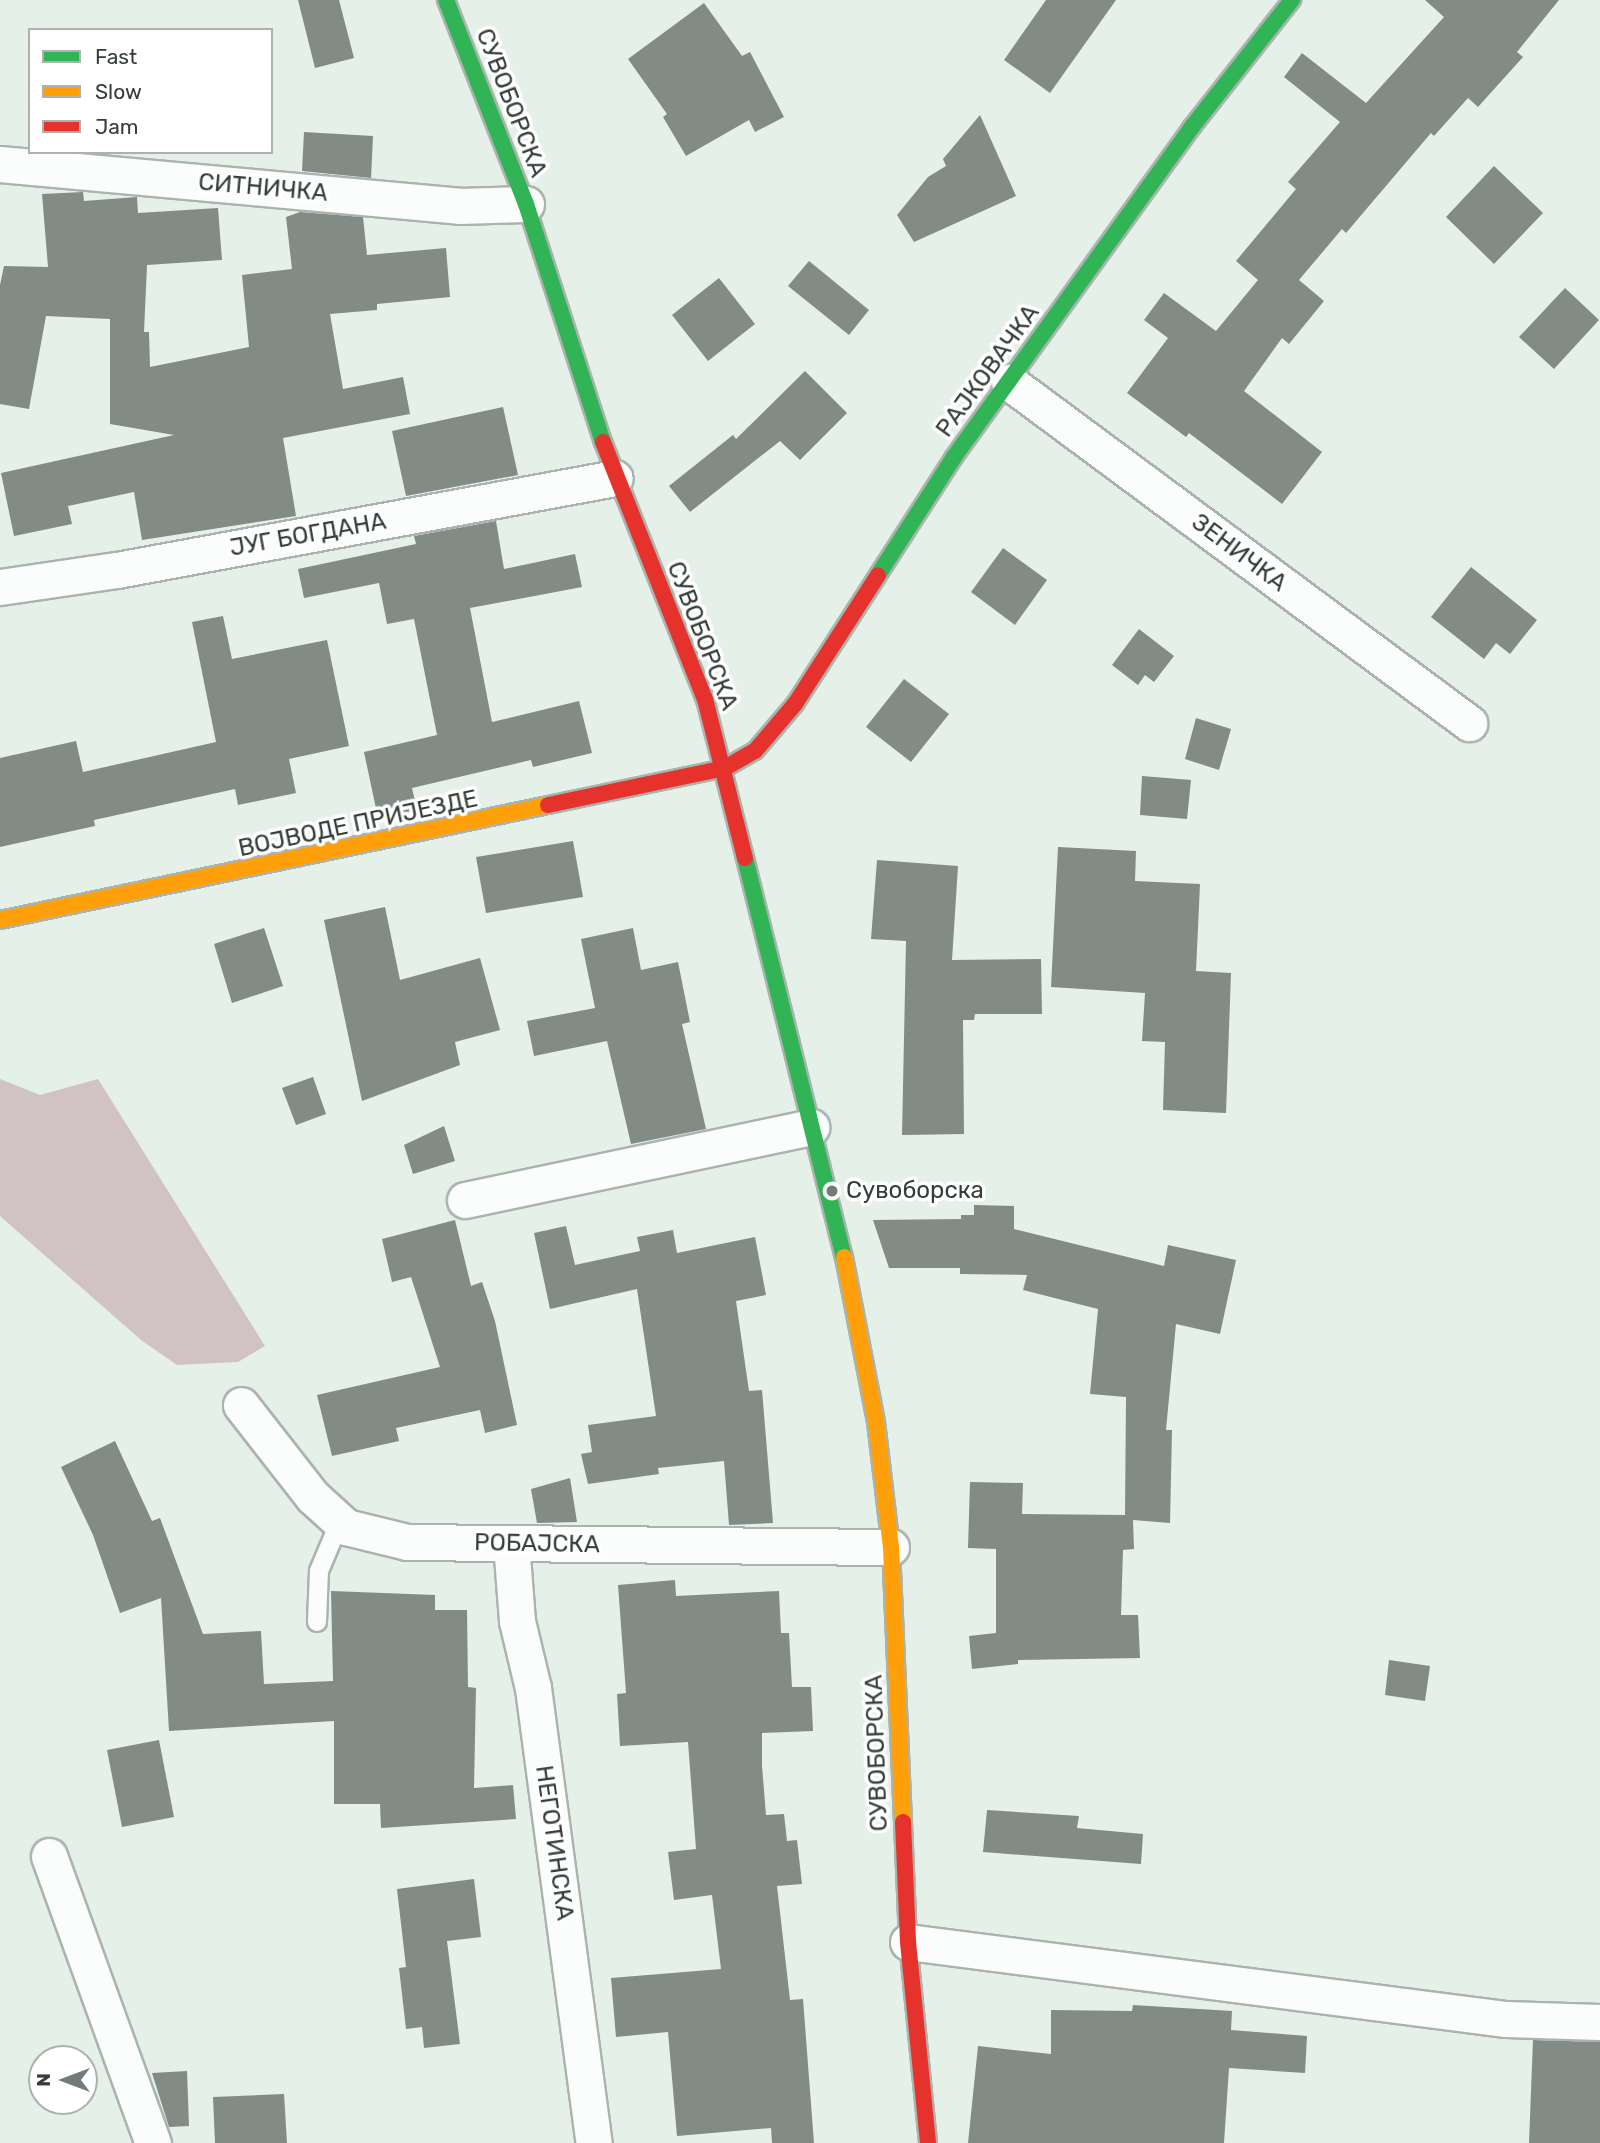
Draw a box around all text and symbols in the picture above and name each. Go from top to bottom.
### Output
street label: СУВОБОРСКА [469,25,553,181]
legend [28,28,273,154]
text: Fast [95,44,137,69]
text: Slow [95,79,142,104]
text: Jam [95,114,139,139]
street label: СИТНИЧКА [197,168,329,208]
street label: РАЈКОВАЧКА [930,299,1046,443]
street label: ЈУГ БОГДАНА [228,507,388,563]
street label: ЗЕНИЧКА [1186,508,1292,598]
street label: СУВОБОРСКА [660,558,744,714]
street label: ВОЈВОДЕ ПРИЈЕЗДЕ [236,785,480,863]
place label: Сувоборска [846,1177,984,1205]
marker: Сувоборска [824,1183,840,1199]
street label: РОБАЈСКА [474,1529,600,1559]
street label: СУВОБОРСКА [860,1674,894,1832]
street label: НЕГОТИНСКА [529,1764,579,1922]
north arrow [28,2045,98,2115]
text: N [32,2073,55,2087]

